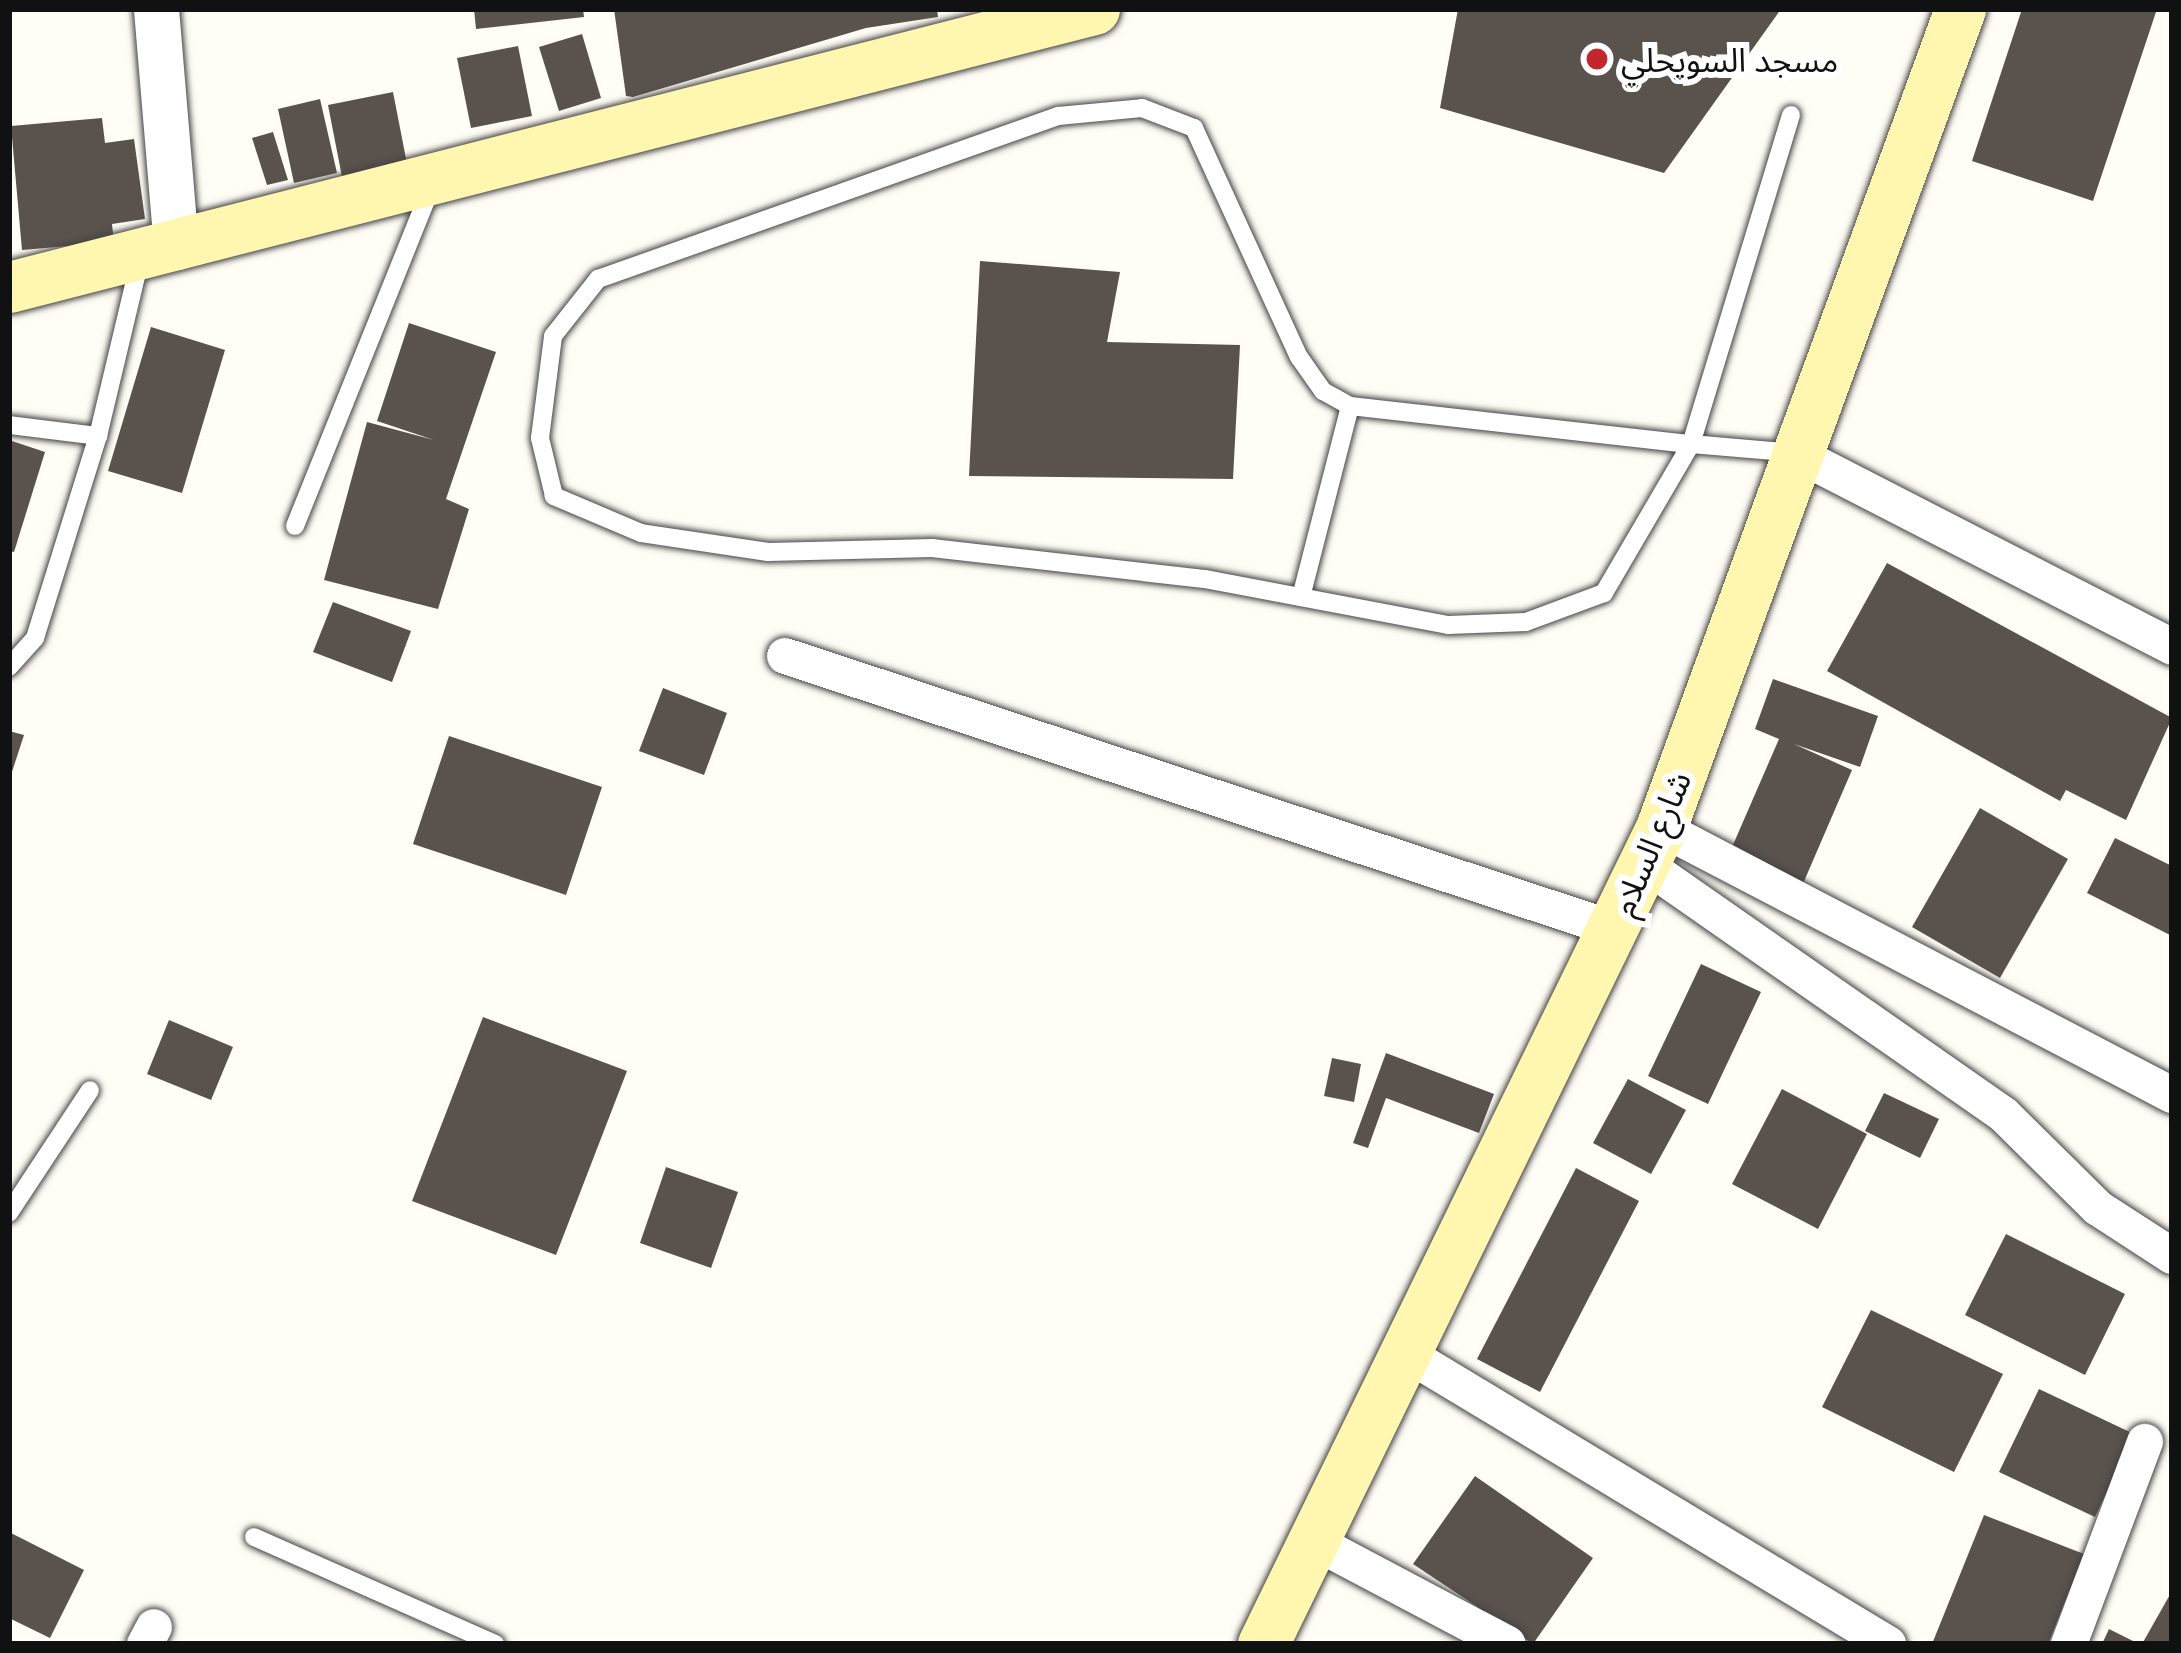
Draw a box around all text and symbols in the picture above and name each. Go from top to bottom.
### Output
place label: مسجد السويحلي [1621,39,1838,79]
marker: مسجد السويحلي [1584,46,1610,72]
street label: شارع السلام [1602,765,1698,921]

